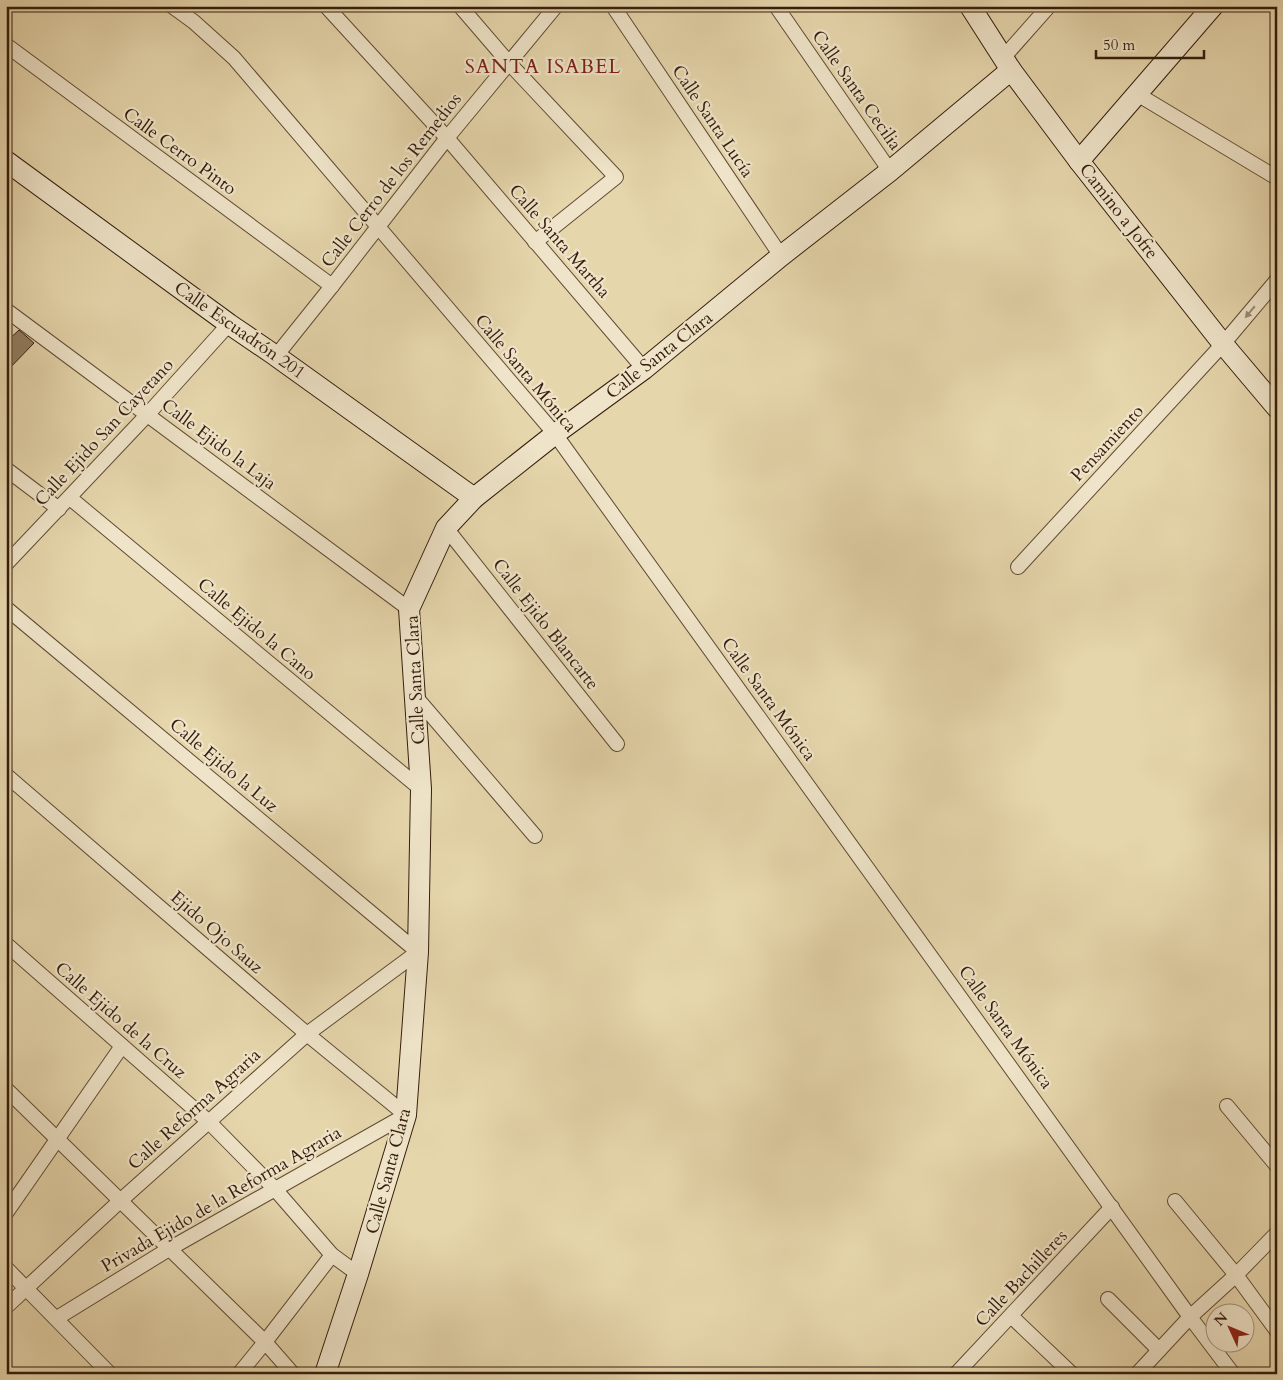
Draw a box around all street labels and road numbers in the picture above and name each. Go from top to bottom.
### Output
street label: Calle Santa Cecilia [806,25,908,156]
street label: Calle Santa Lucía [666,60,760,183]
street label: Calle Cerro de los Remedios [315,88,468,273]
street label: Calle Cerro Pinto [118,102,242,201]
street label: Camino a Jofre [1073,158,1164,264]
street label: Calle Santa Martha [503,179,616,304]
street label: Calle Escuadrón 201 [169,276,310,385]
street label: Calle Santa Clara [601,306,718,405]
street label: Calle Santa Mónica [469,309,583,438]
street label: Calle Ejido San Cayetano [29,353,180,512]
street label: Calle Ejido la Laja [156,393,281,496]
street label: Pensamiento [1065,399,1150,487]
street label: Calle Ejido Blancarte [486,553,605,695]
street label: Calle Ejido la Cano [192,572,322,687]
street label: Calle Santa Clara [400,614,431,745]
street label: Calle Santa Mónica [715,632,822,766]
street label: Calle Ejido la Luz [164,712,283,818]
street label: Ejido Ojo Sauz [165,885,268,980]
street label: Calle Ejido de la Cruz [49,956,192,1085]
street label: Calle Santa Mónica [952,960,1059,1094]
street label: Calle Reforma Agraria [123,1043,266,1176]
street label: Calle Santa Clara [360,1105,417,1237]
street label: Privada Ejido de la Reforma Agraria [97,1120,346,1279]
street label: Calle Bachilleres [970,1224,1073,1333]

